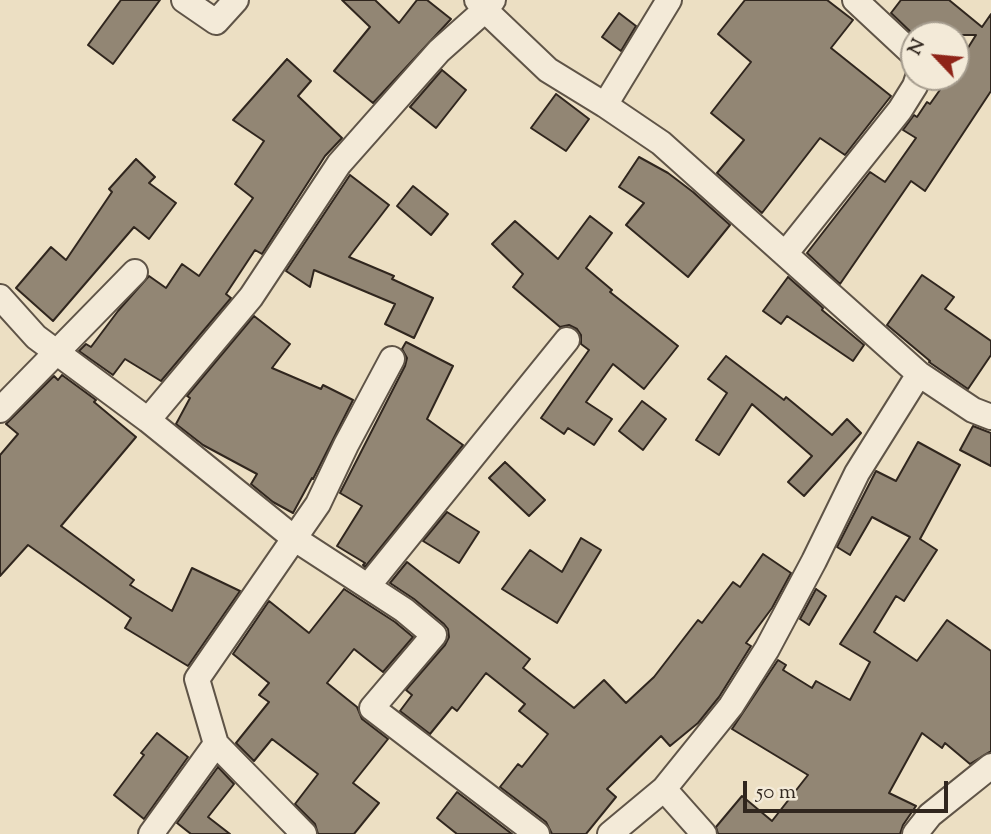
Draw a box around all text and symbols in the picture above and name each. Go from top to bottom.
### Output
north arrow [900,21,970,91]
text: N [902,35,933,60]
scale bar [746,768,951,812]
text: 50 m [756,778,796,808]

